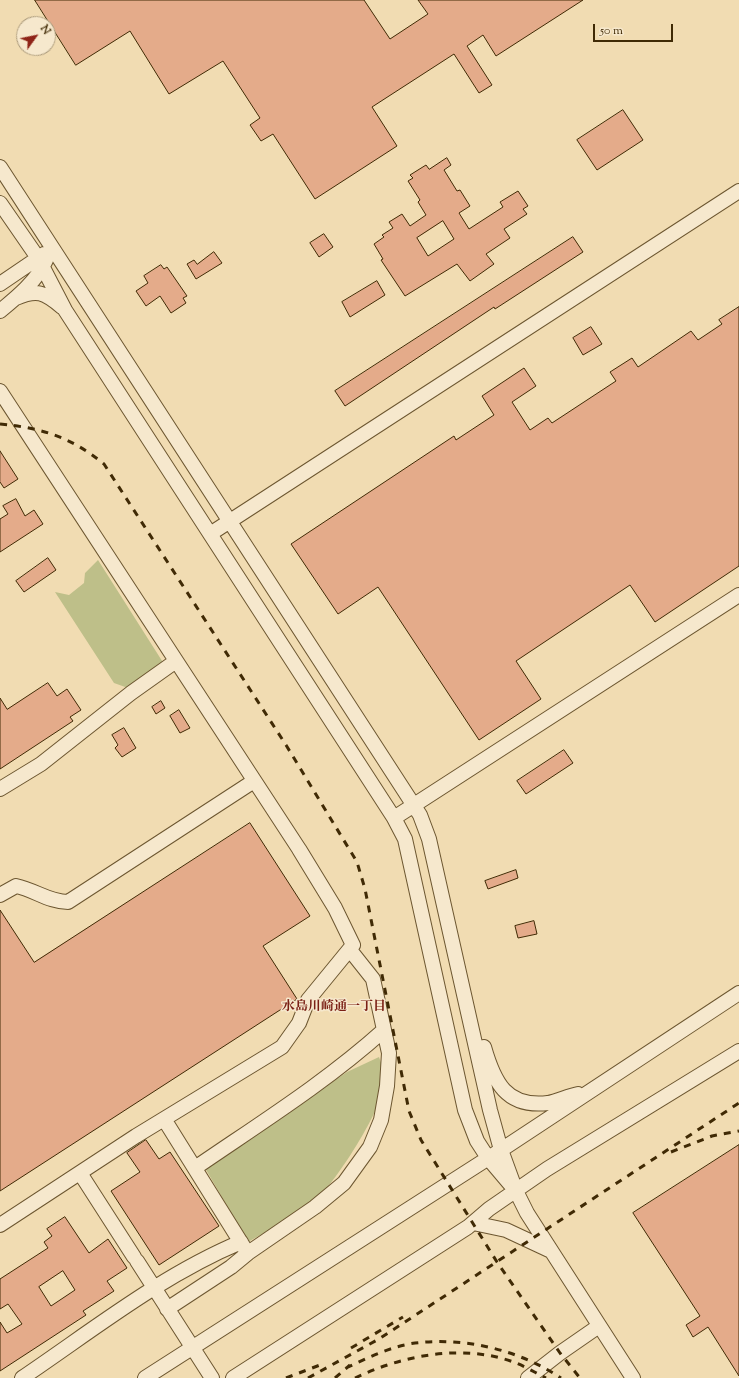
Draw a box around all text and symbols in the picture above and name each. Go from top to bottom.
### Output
north arrow [16,16,56,56]
scale bar [595,16,675,42]
text: N [36,22,54,38]
text: 50 m [600,22,623,40]
district label: 水島川崎通一丁目 [282,1000,386,1016]

